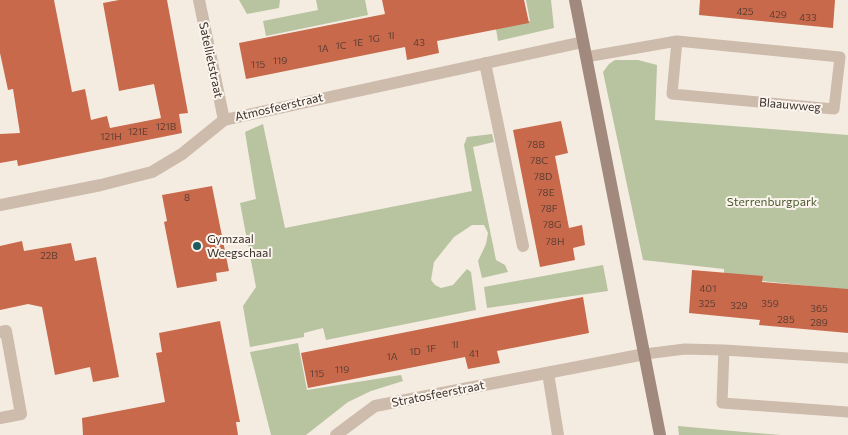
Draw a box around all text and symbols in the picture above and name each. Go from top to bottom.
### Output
house number: 425 [736,6,754,18]
house number: 429 [769,9,787,21]
house number: 433 [799,12,817,24]
street label: Satellietstraat [196,21,226,99]
house number: 1I [387,30,395,42]
house number: 1G [368,33,380,45]
house number: 1E [353,37,363,49]
house number: 43 [413,37,425,49]
house number: 1C [335,40,347,52]
house number: 1A [317,43,329,55]
house number: 119 [273,55,287,67]
house number: 115 [251,59,265,71]
street label: Atmosfeerstraat [234,90,324,124]
street label: Blaauwweg [759,95,821,115]
house number: 121B [156,121,176,133]
house number: 121E [128,126,148,138]
house number: 121H [100,131,122,143]
house number: 78B [527,139,545,151]
house number: 78C [530,155,548,167]
house number: 78D [534,171,552,183]
house number: 78E [537,187,555,199]
house number: 8 [184,192,190,204]
park label: Sterrenburgpark [727,195,817,209]
house number: 78F [540,203,558,215]
house number: 78G [543,219,561,231]
place label: Gymzaal Weegschaal [207,232,271,260]
house number: 78H [546,236,564,248]
marker: Gymzaal Weegschaal [191,240,203,252]
house number: 22B [40,250,58,262]
house number: 401 [700,283,716,295]
house number: 325 [699,298,715,310]
house number: 359 [761,298,779,310]
house number: 329 [730,300,748,312]
house number: 365 [810,303,828,315]
house number: 285 [777,314,795,326]
house number: 289 [810,317,828,329]
house number: 1I [451,339,459,351]
house number: 1F [426,343,436,355]
house number: 1D [409,346,421,358]
house number: 41 [469,348,479,360]
house number: 1A [386,351,398,363]
house number: 119 [335,364,349,376]
house number: 115 [310,368,324,380]
street label: Stratosfeerstraat [390,378,486,410]

